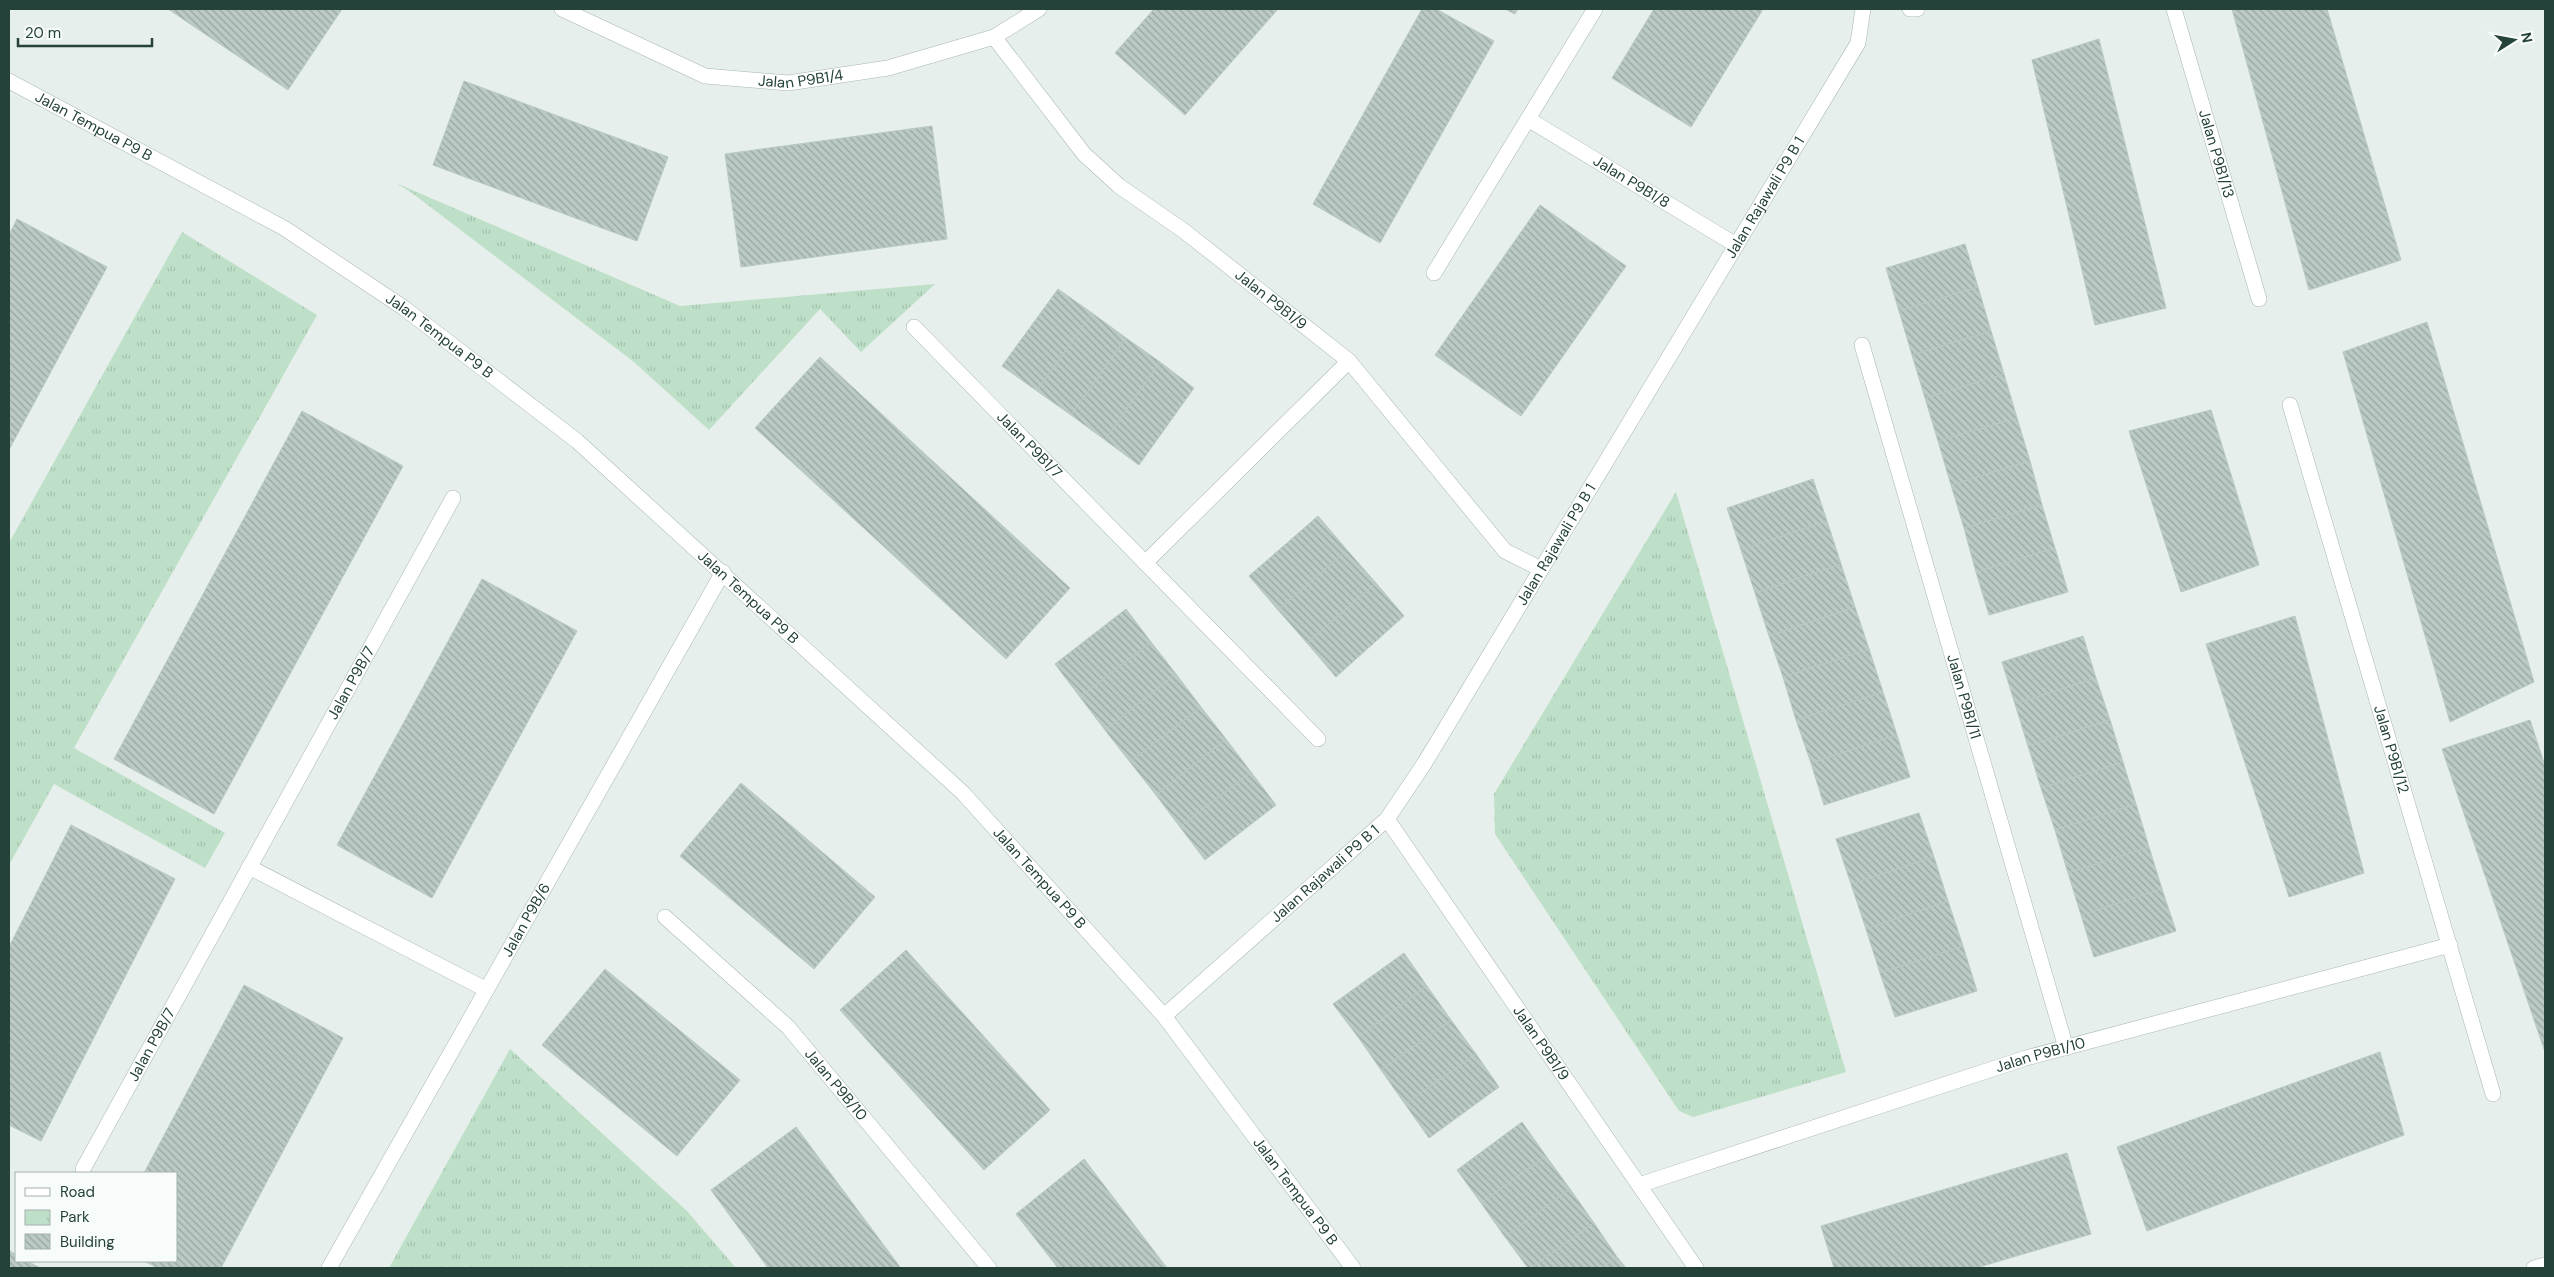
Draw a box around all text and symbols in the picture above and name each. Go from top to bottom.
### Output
scale bar [18,15,151,47]
north arrow [2489,15,2539,65]
text: 20 m [25,23,61,43]
text: N [2517,31,2537,44]
street label: Jalan P9B1/4 [757,65,844,93]
street label: Jalan Tempua P9 B [32,87,156,166]
street label: Jalan P9B1/13 [2194,107,2239,200]
street label: Jalan Rajawali P9 B 1 [1721,133,1809,262]
street label: Jalan P9B1/8 [1589,151,1674,213]
street label: Jalan P9B1/9 [1231,265,1311,334]
street label: Jalan Tempua P9 B [382,289,497,383]
street label: Jalan P9B1/7 [992,407,1067,482]
street label: Jalan Rajawali P9 B 1 [1512,480,1600,609]
street label: Jalan Tempua P9 B [693,546,803,648]
street label: Jalan P9B/7 [323,643,379,723]
street label: Jalan P9B1/11 [1942,652,1986,741]
street label: Jalan P9B1/12 [2369,703,2414,796]
street label: Jalan Rajawali P9 B 1 [1267,820,1384,927]
street label: Jalan Tempua P9 B [989,823,1091,933]
street label: Jalan P9B/6 [497,879,555,960]
street label: Jalan P9B1/9 [1508,1002,1574,1084]
street label: Jalan P9B/7 [123,1004,180,1085]
street label: Jalan P9B1/10 [1993,1033,2087,1077]
street label: Jalan P9B/10 [800,1044,872,1125]
street label: Jalan Tempua P9 B [1248,1133,1343,1249]
legend [15,1172,178,1262]
text: Road [60,1182,95,1202]
text: Park [60,1207,90,1227]
text: Building [60,1232,115,1252]

